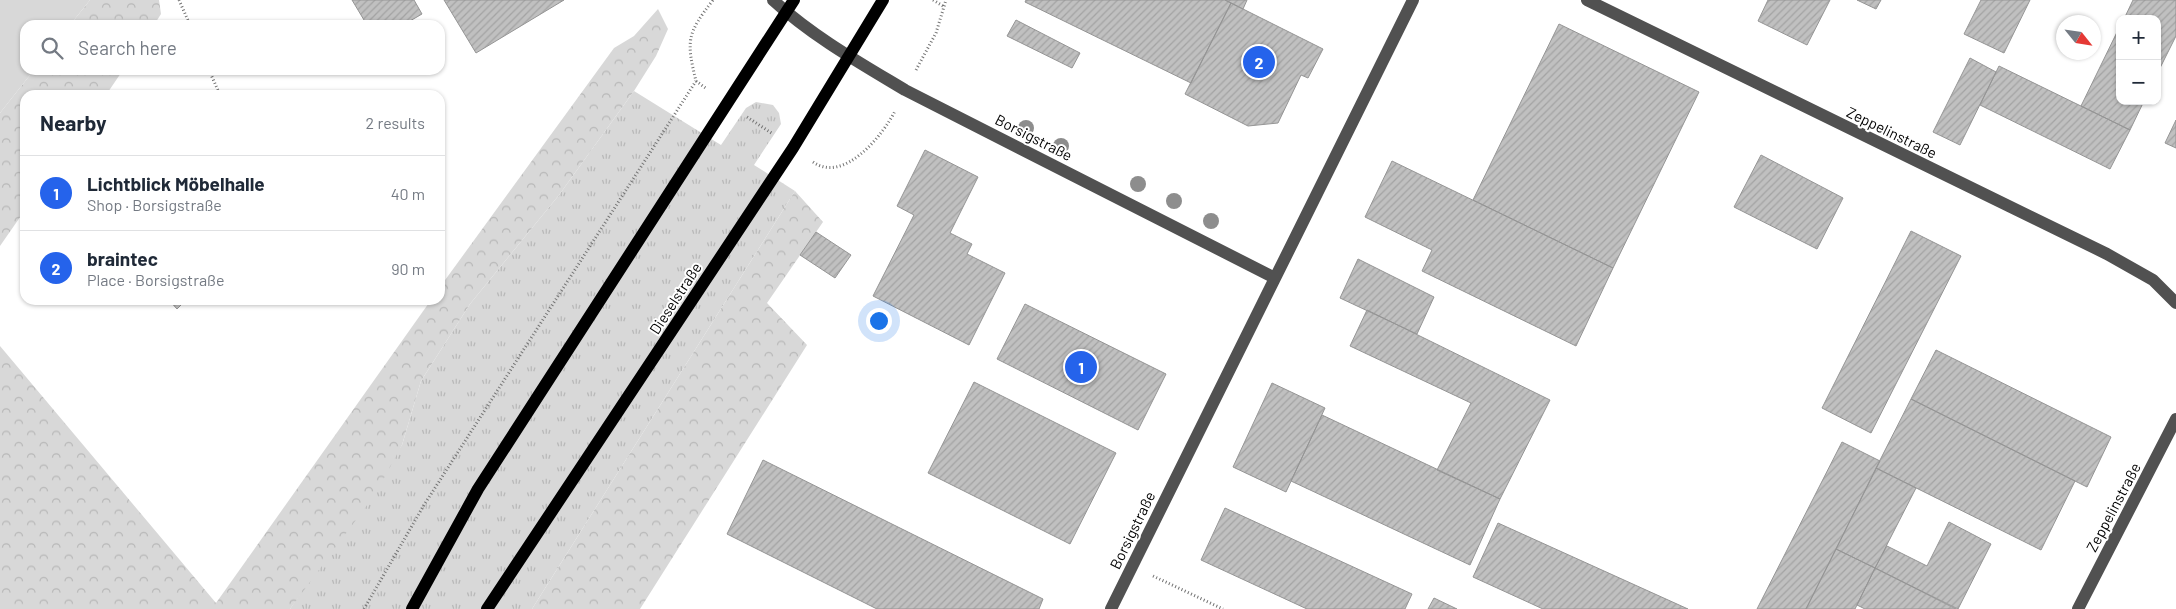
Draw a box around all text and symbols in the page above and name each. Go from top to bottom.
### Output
north arrow [2056,15,2101,60]
map controls [2116,15,2161,105]
button: + [2116,15,2161,60]
search box [20,20,445,75]
icon: search [38,34,66,62]
text: Search here [78,36,177,59]
pin: 2 [1243,43,1275,81]
button: − [2116,60,2161,105]
street label: Zeppelinstraße [1844,102,1940,162]
text: Nearby [40,110,106,135]
street label: Borsigstraße [992,110,1076,164]
text: 2 results [366,113,425,132]
text: Lichtblick Möbelhalle [87,172,265,195]
text: 1 [53,184,59,203]
text: 40 m [391,184,425,203]
text: Shop · Borsigstraße [87,195,222,214]
text: braintec [87,247,158,270]
text: 2 [52,259,60,278]
text: 90 m [391,259,425,278]
street label: Dieselstraße [645,259,705,337]
text: Place · Borsigstraße [87,270,225,289]
your location [866,308,892,334]
pin: 1 [1065,348,1097,386]
street label: Zeppelinstraße [2082,459,2144,555]
street label: Borsigstraße [1105,488,1159,572]

